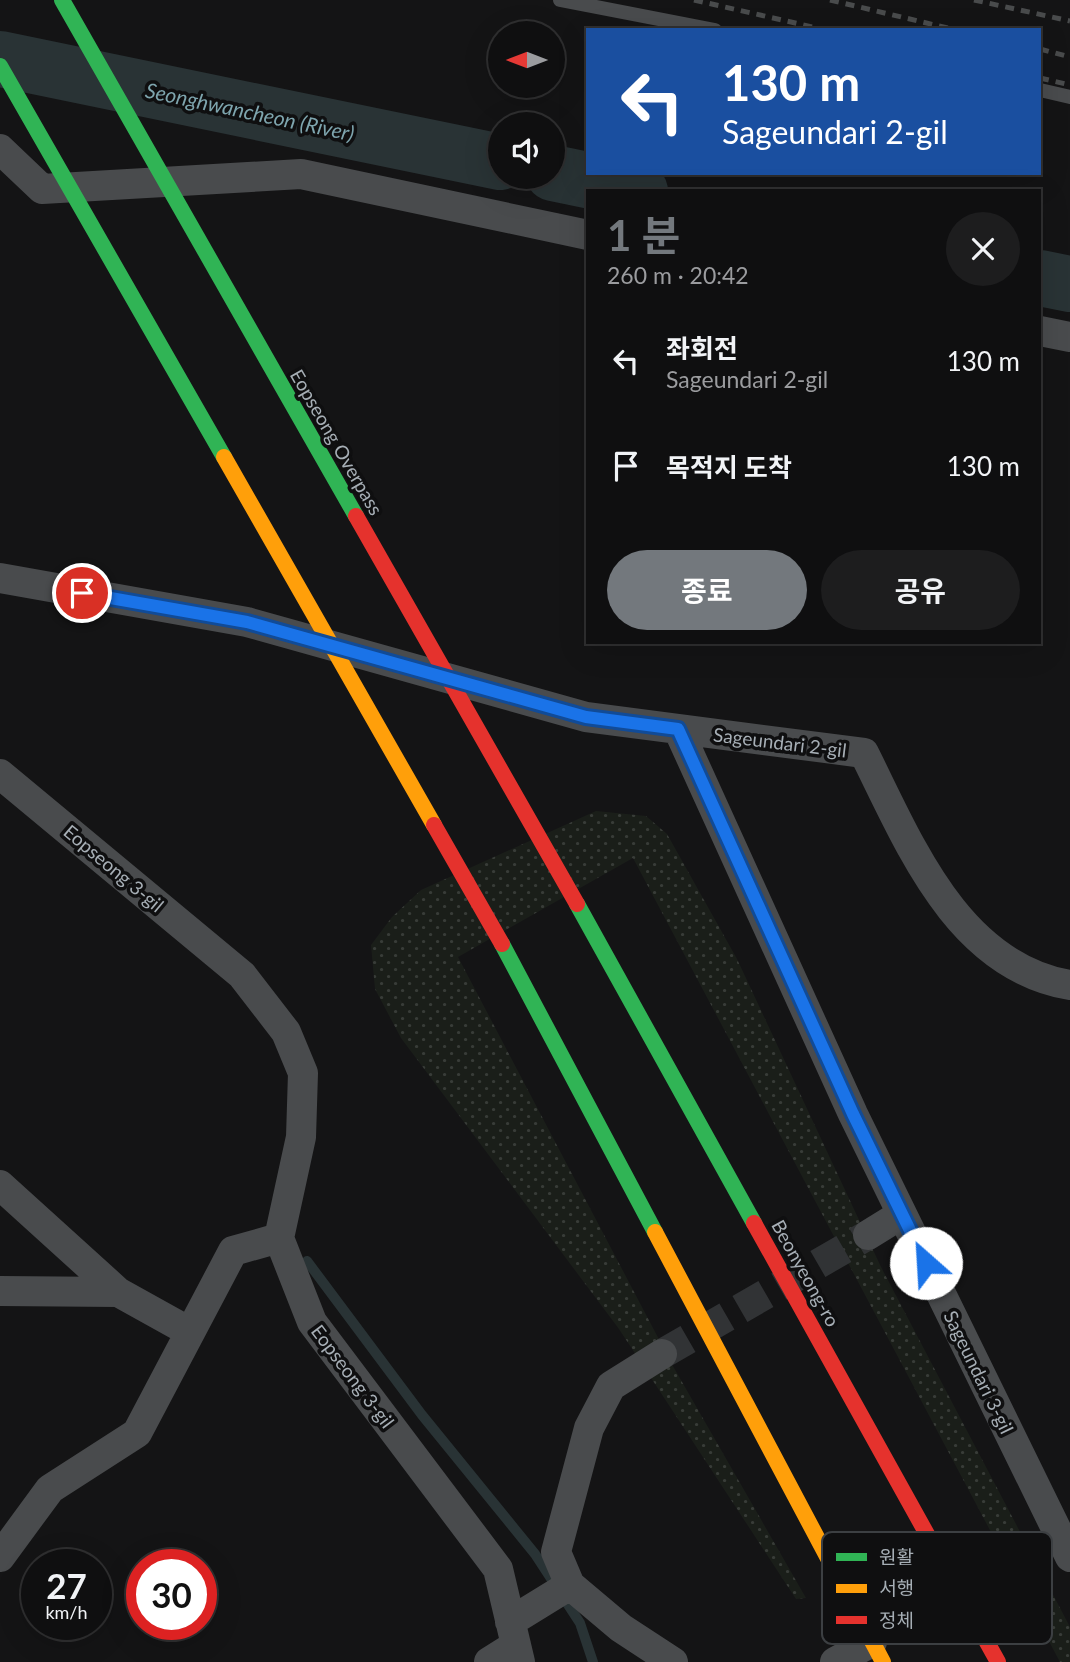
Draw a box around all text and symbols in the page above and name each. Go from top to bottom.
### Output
north arrow [488,21,565,98]
map controls [488,21,565,189]
text: 130 m [722,53,860,111]
icon: left [607,56,698,147]
water label: Seonghwancheon (River) [143,77,357,145]
button: sound [488,112,565,189]
text: Sageundari 2-gil [722,112,948,151]
text: 1 분 [607,210,680,260]
button: close [946,212,1020,286]
text: 260 m · 20:42 [607,261,749,289]
text: 좌회전 [666,332,738,364]
icon: left [607,342,645,380]
text: 130 m [947,345,1020,377]
street label: Eopseong Overpass [286,365,388,519]
text: Sageundari 2-gil [666,365,828,393]
icon: arrive [607,447,645,485]
text: 130 m [947,450,1020,482]
text: 목적지 도착 [666,451,792,483]
button: 종료 [607,550,807,630]
button: 공유 [821,550,1020,630]
pin [52,563,112,623]
icon: arrive [63,574,101,612]
street label: Sageundari 2-gil [712,722,848,762]
street label: Eopseong 3-gil [59,820,169,916]
street label: Beonyeong-ro [767,1216,845,1330]
position arrow [889,1226,963,1300]
street label: Sageundari 3-gil [939,1307,1019,1437]
street label: Eopseong 3-gil [307,1320,399,1432]
legend [822,1532,1052,1644]
text: 원활 [879,1545,914,1568]
speed limit sign: 30 [126,1549,217,1640]
text: 27 [46,1564,87,1606]
text: 서행 [879,1576,914,1599]
text: km/h [45,1601,88,1623]
text: 정체 [879,1608,914,1631]

